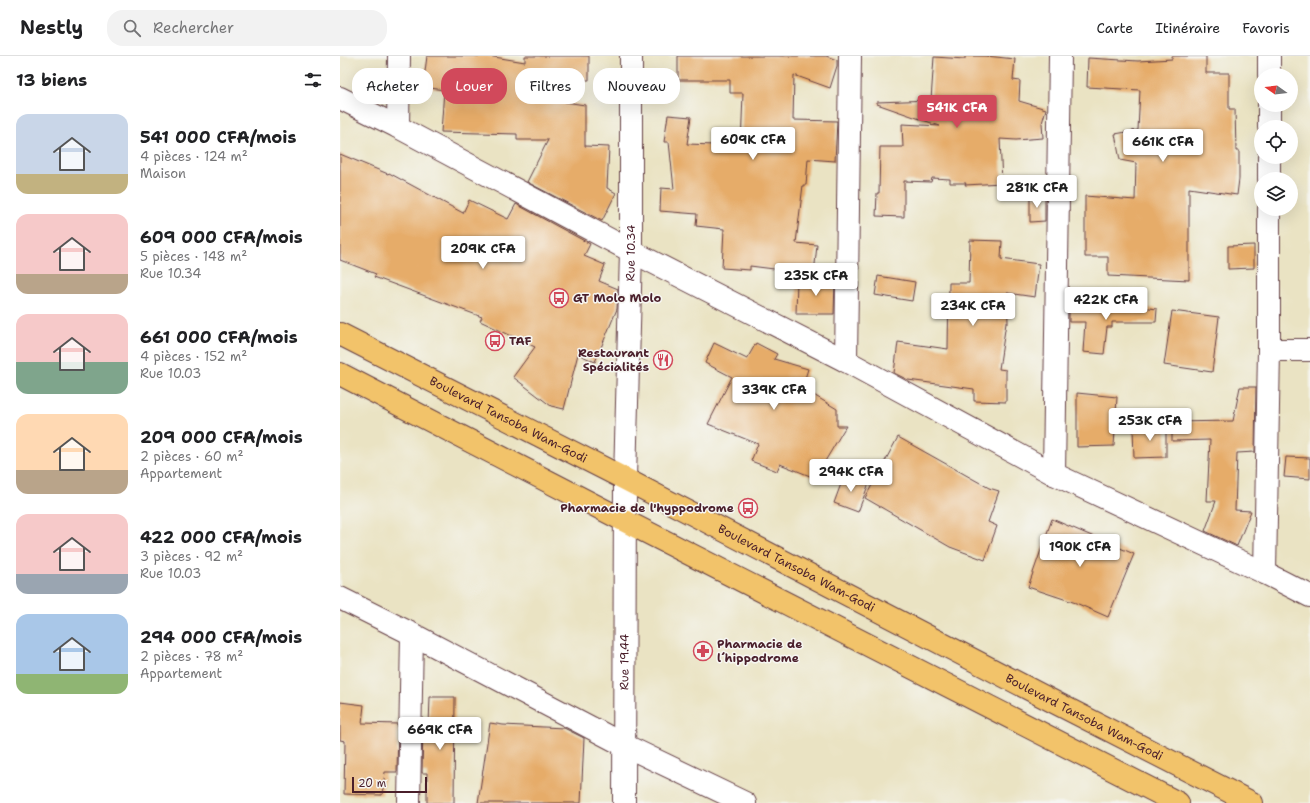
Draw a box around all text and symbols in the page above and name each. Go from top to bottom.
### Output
search box [107,10,387,46]
text: Nestly [20,15,83,40]
icon: search [121,17,143,39]
text: Rechercher [153,18,234,38]
text: Carte [1096,19,1133,37]
text: Itinéraire [1155,19,1220,37]
text: Favoris [1242,19,1290,37]
chip: Acheter [352,68,433,104]
chip: Louer [441,68,507,104]
chip: Filtres [515,68,585,104]
chip: Nouveau [593,68,680,104]
north arrow [1254,68,1298,112]
map controls [1254,68,1298,216]
text: 13 biens [16,69,87,91]
icon: filters [302,69,324,91]
pin: 541K CFA [916,95,998,129]
text: 541K CFA [927,99,987,116]
button: locate [1254,120,1298,164]
text: 541 000 CFA/mois [140,126,296,148]
pin: 609K CFA [712,127,794,161]
pin: 661K CFA [1122,129,1204,163]
icon: home [48,130,96,178]
text: 609K CFA [720,131,786,148]
text: 661K CFA [1132,133,1194,150]
text: 4 pièces · 124 m² [140,148,248,165]
text: Maison [140,165,186,182]
button: layers [1254,172,1298,216]
pin: 281K CFA [996,175,1078,209]
text: 281K CFA [1006,179,1068,196]
street label: Rue 10.34 [622,225,639,282]
text: 609 000 CFA/mois [140,226,303,248]
icon: home [48,230,96,278]
pin: 209K CFA [442,236,524,270]
text: 209K CFA [450,240,516,257]
text: 5 pièces · 148 m² [140,248,247,265]
pin: 235K CFA [775,263,857,297]
text: Rue 10.34 [140,265,201,282]
text: 235K CFA [784,267,848,284]
bus stop icon: GT Molo Molo [548,287,570,309]
pin: 422K CFA [1065,287,1147,321]
place label: GT Molo Molo [573,290,661,306]
text: 422K CFA [1073,291,1139,308]
pin: 234K CFA [932,293,1014,327]
text: 234K CFA [940,297,1006,314]
text: 661 000 CFA/mois [140,326,298,348]
icon: home [48,330,96,378]
bus stop icon: TAF [484,330,506,352]
place label: TAF [509,333,532,349]
place label: Restaurant Spécialités [578,345,649,375]
text: 4 pièces · 152 m² [140,348,247,365]
restaurant icon: Restaurant Spécialités [652,349,674,371]
text: Rue 10.03 [140,365,201,382]
street label: Boulevard Tansoba Wam-Godi [427,373,590,467]
pin: 339K CFA [733,377,815,411]
text: 339K CFA [741,381,807,398]
pin: 253K CFA [1109,408,1191,442]
text: 253K CFA [1118,412,1182,429]
text: 209 000 CFA/mois [140,426,303,448]
icon: home [48,430,96,478]
text: 2 pièces · 60 m² [140,448,243,465]
pin: 294K CFA [810,459,892,493]
text: 294K CFA [818,463,884,480]
text: Appartement [140,465,222,482]
bus stop icon: Pharmacie de l'hyppodrome [737,497,759,519]
place label: Pharmacie de l'hyppodrome [560,500,734,516]
street label: Boulevard Tansoba Wam-Godi [715,521,878,616]
text: 422 000 CFA/mois [140,526,302,548]
icon: home [48,530,96,578]
pin: 190K CFA [1039,534,1121,568]
text: 190K CFA [1049,538,1111,555]
text: 3 pièces · 92 m² [140,548,243,565]
text: Rue 10.03 [140,565,201,582]
text: 294 000 CFA/mois [140,626,302,648]
icon: home [48,630,96,678]
street label: Rue 19.44 [616,634,633,690]
place label: Pharmacie de l´hippodrome [717,636,802,666]
pharmacy icon: Pharmacie de l´hippodrome [692,640,714,662]
text: 2 pièces · 78 m² [140,648,243,665]
text: Appartement [140,665,222,682]
street label: Boulevard Tansoba Wam-Godi [1003,670,1166,764]
pin: 669K CFA [399,717,481,751]
text: 669K CFA [407,721,473,738]
scale bar [352,775,427,794]
text: 20 m [358,776,386,791]

